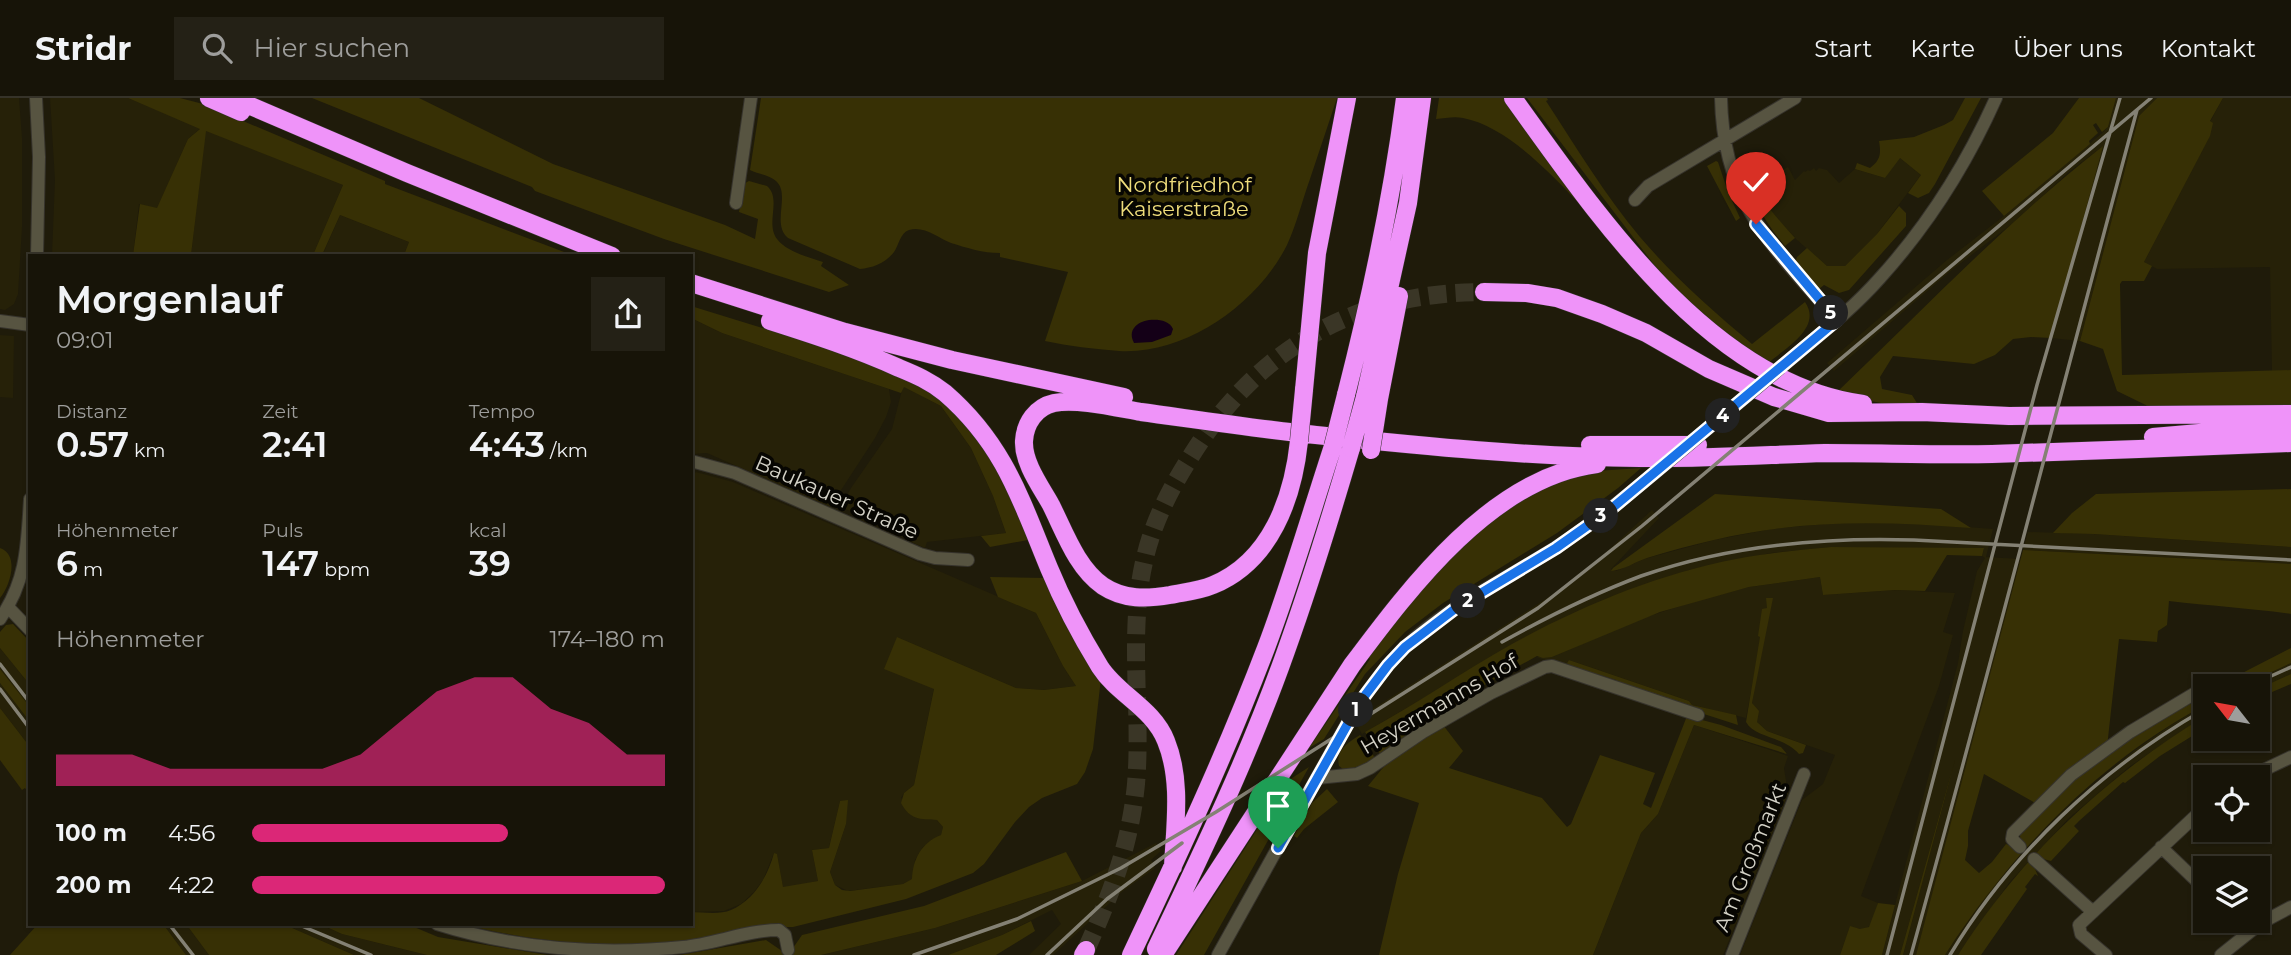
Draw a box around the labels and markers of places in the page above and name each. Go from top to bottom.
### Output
pin [1726,152,1786,224]
pin: 5 [1814,296,1848,330]
pin: 4 [1706,398,1740,434]
pin: 3 [1584,498,1618,534]
pin: 2 [1450,584,1486,618]
pin: 1 [1338,692,1374,728]
pin [1248,776,1308,848]

